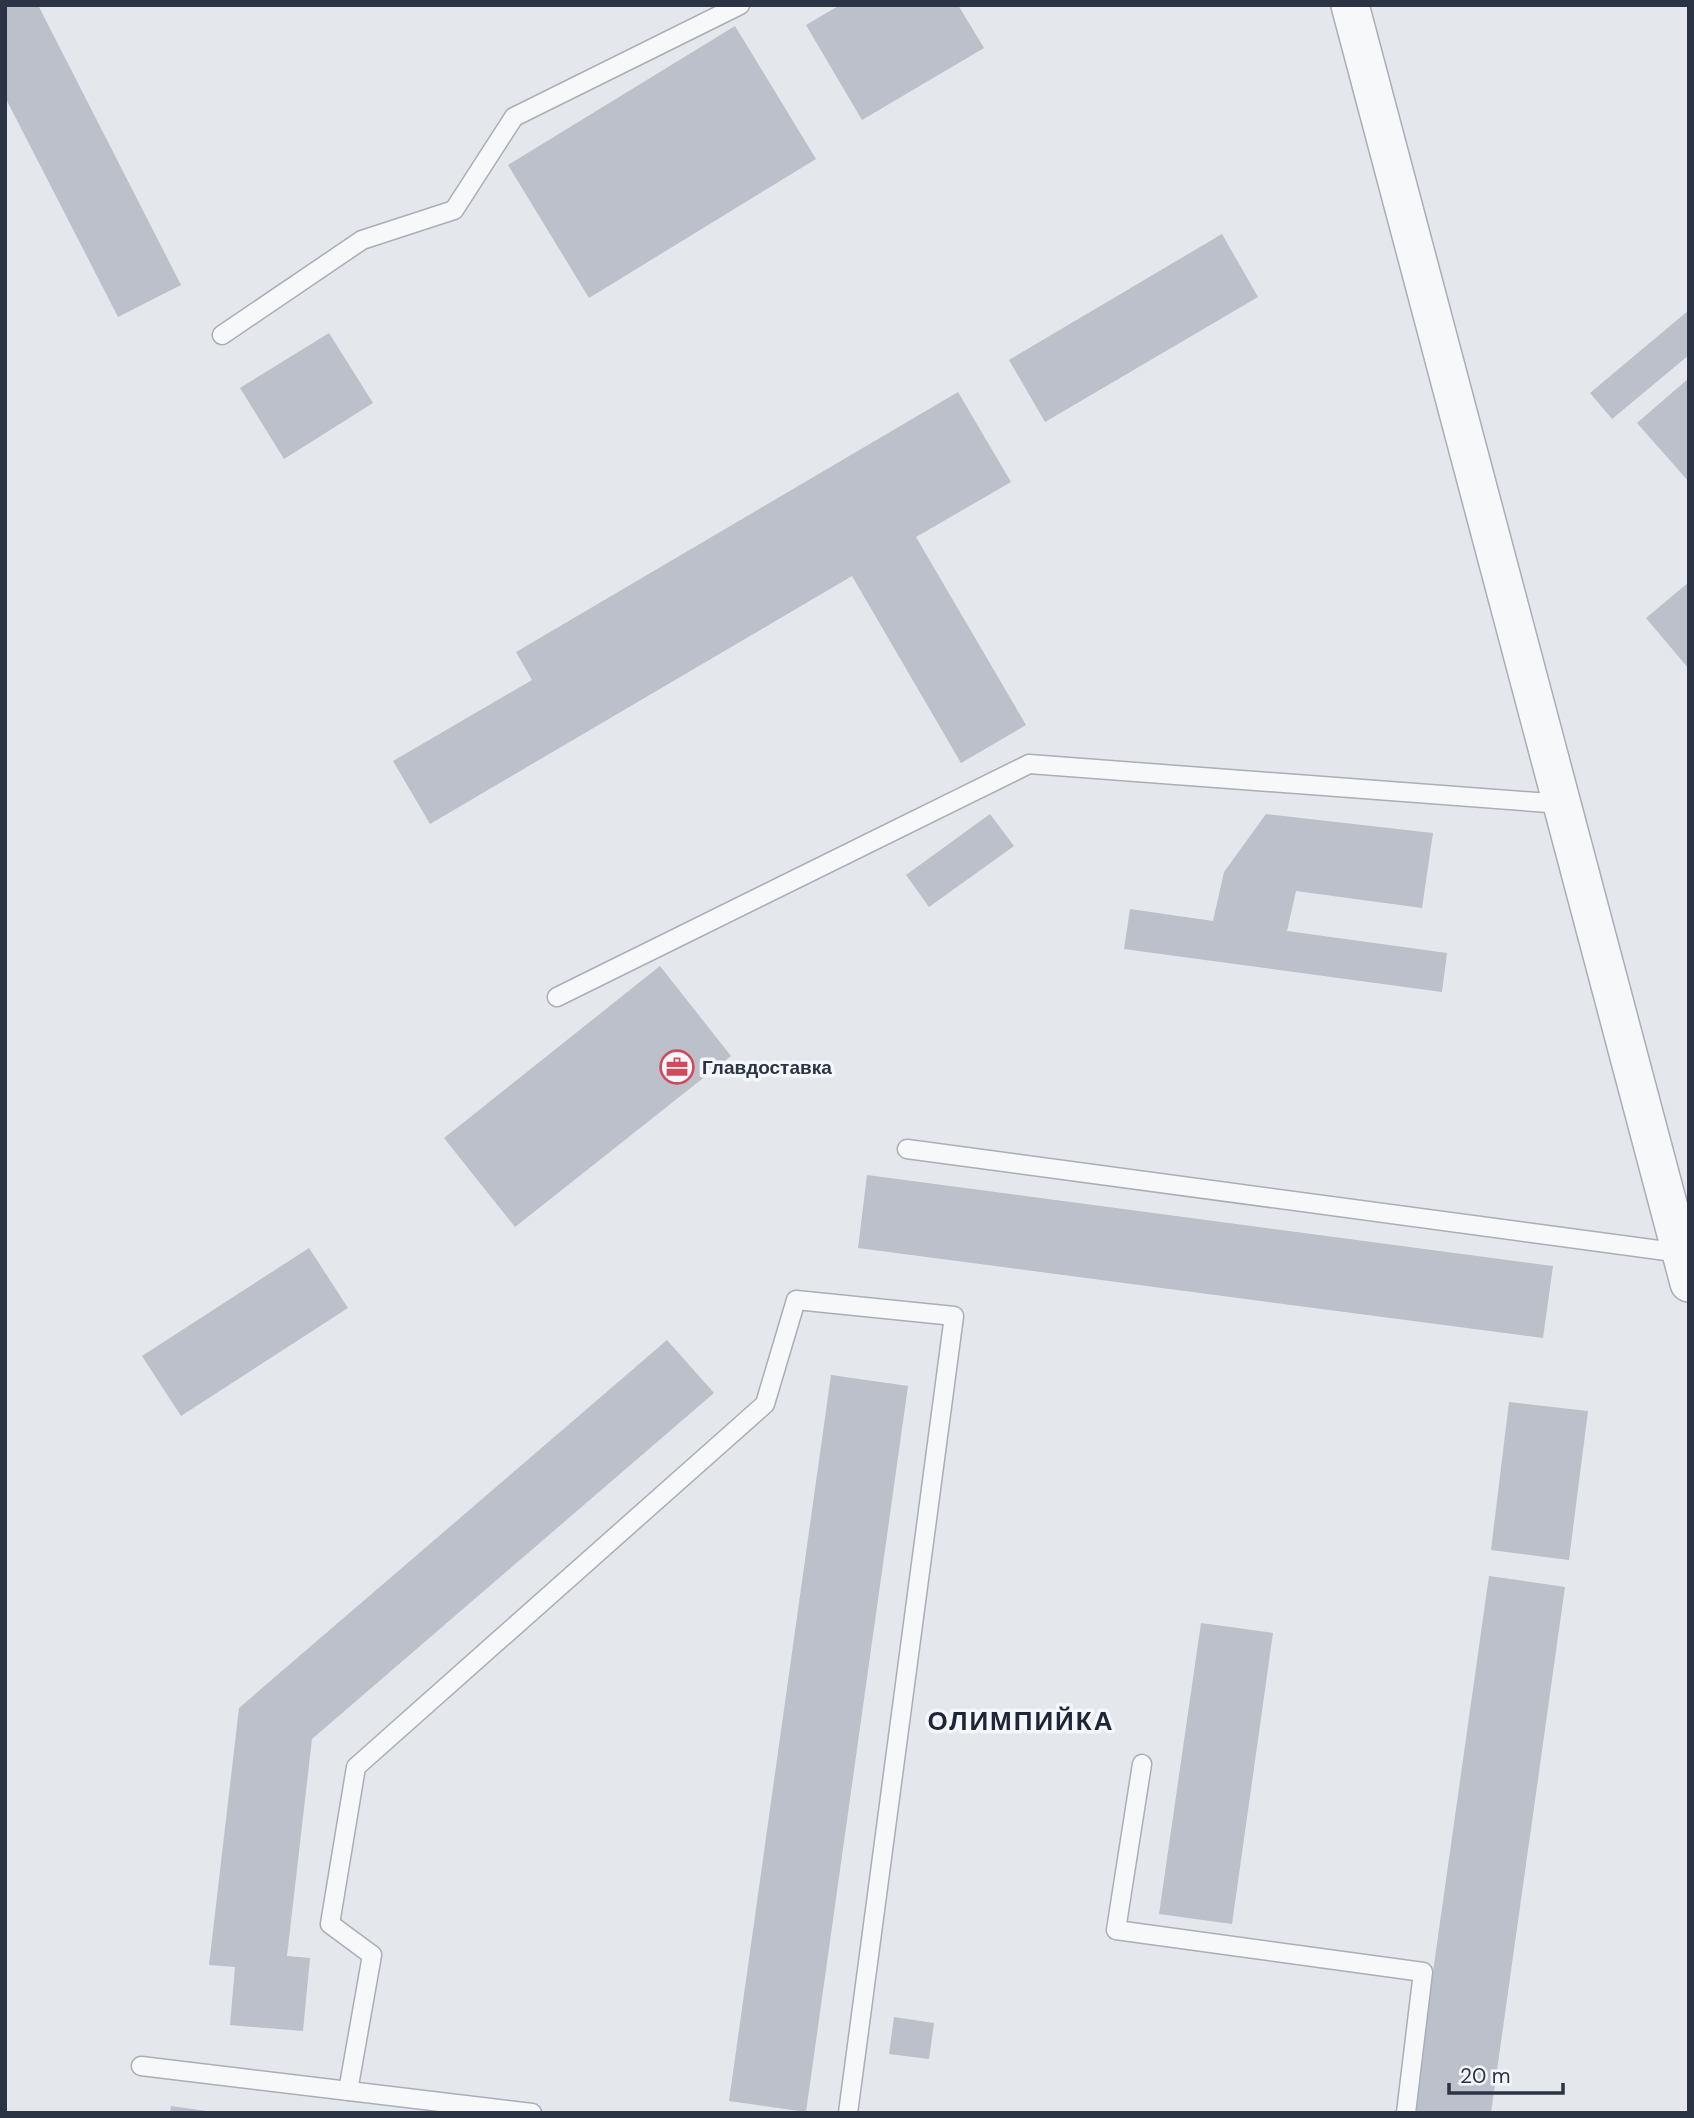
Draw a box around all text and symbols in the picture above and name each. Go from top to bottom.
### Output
office icon: Главдоставка [658,1048,696,1086]
place label: Главдоставка [702,1055,832,1080]
district label: ОЛИМПИЙКА [928,1704,1114,1738]
scale bar [1449,2052,1563,2096]
text: 20 m [1460,2062,1511,2090]

